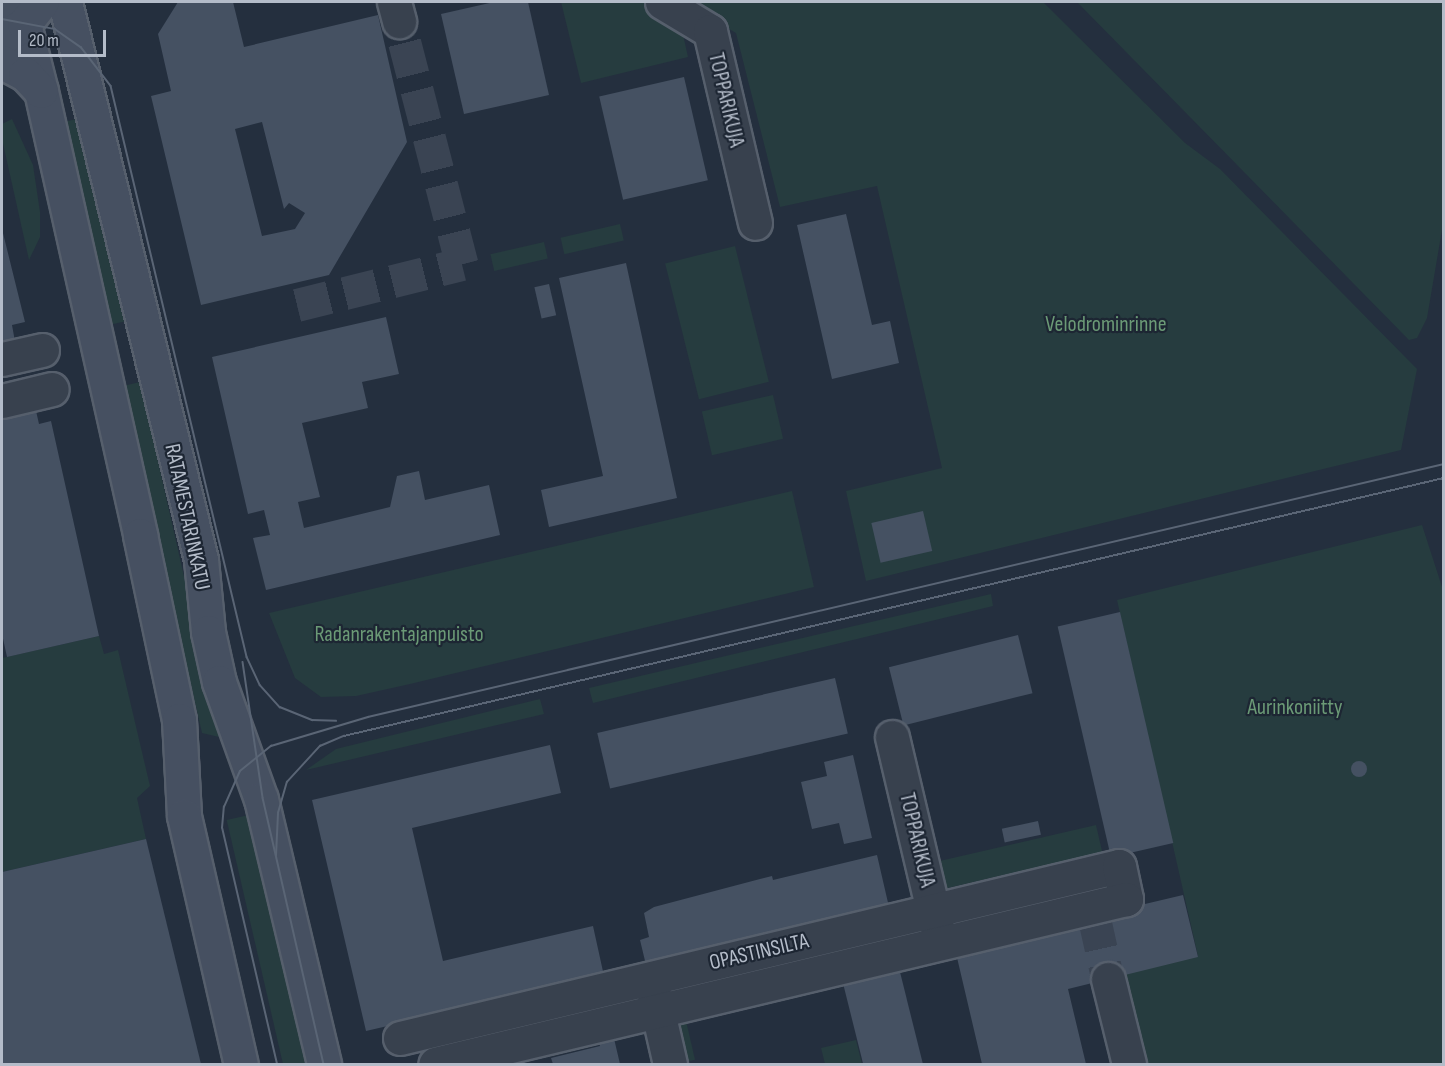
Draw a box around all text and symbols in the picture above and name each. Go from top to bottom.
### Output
scale bar [21,18,110,56]
text: 20 m [29,30,59,51]
street label: TOPPARIKUJA [702,50,750,150]
park label: Velodrominrinne [1045,312,1167,338]
street label: RATAMESTARINKATU [159,441,215,593]
park label: Radanrakentajanpuisto [314,622,484,648]
park label: Aurinkoniitty [1247,695,1343,721]
street label: TOPPARIKUJA [893,790,941,890]
street label: OPASTINSILTA [707,928,811,976]

